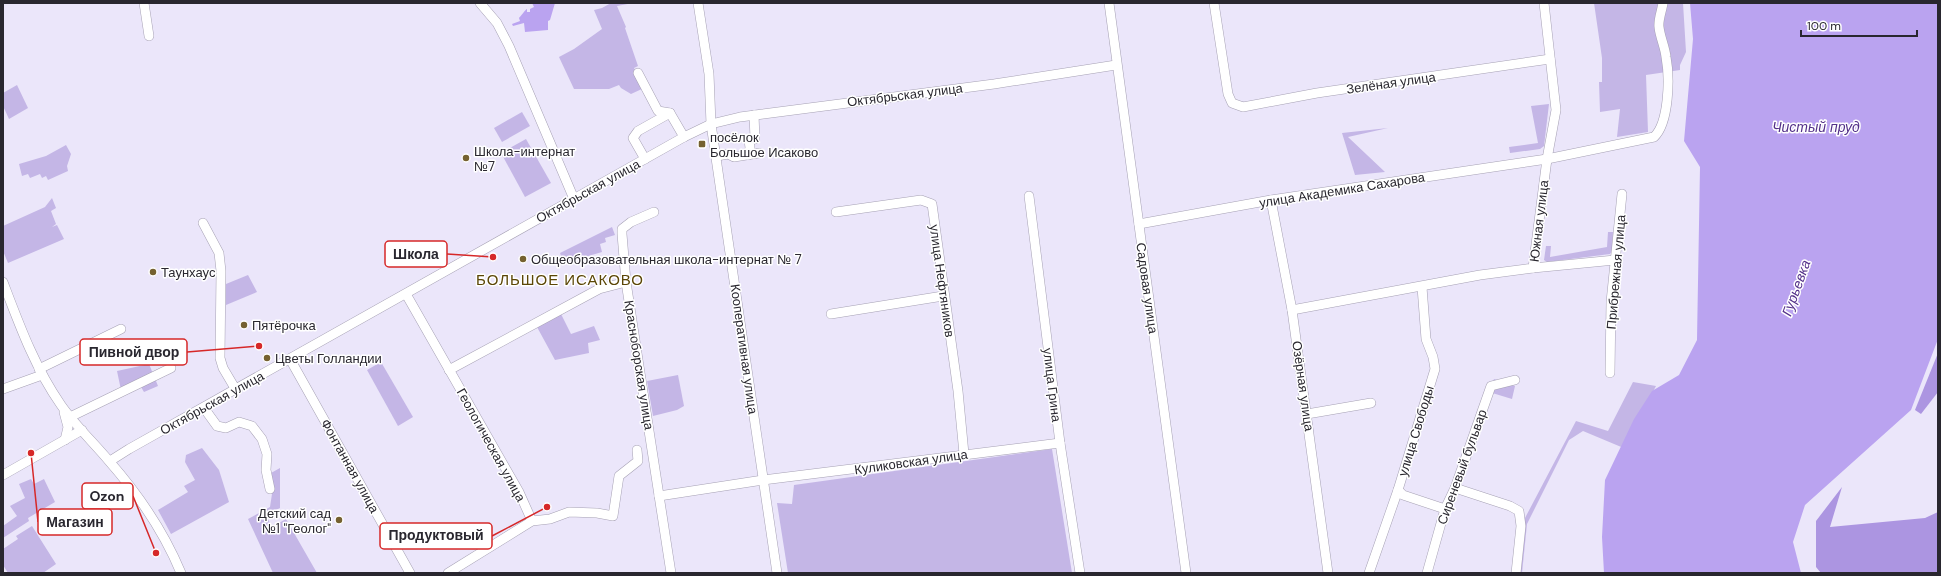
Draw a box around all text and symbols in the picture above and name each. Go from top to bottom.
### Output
scale bar [1801,12,1917,38]
text: 100 m [1807,18,1841,34]
street label: Зелёная улица [1345,68,1438,98]
street label: Октябрьская улица [846,79,965,111]
water label: Чистый пруд [1772,118,1860,136]
place label: посёлок Большое Исаково [710,129,818,161]
marker: посёлок Большое Исаково [697,139,707,149]
place label: Школа-интернат №7 [474,143,575,175]
marker: Школа-интернат №7 [461,153,471,163]
street label: Октябрьская улица [533,155,644,227]
street label: улица Академика Сахарова [1258,168,1427,212]
street label: Южная улица [1526,178,1553,263]
street label: Прибрежная улица [1603,213,1630,330]
street label: улица Нефтяников [926,224,958,339]
callout: Школа [385,241,447,267]
street label: Садовая улица [1132,241,1162,335]
text: Школа [393,245,439,263]
place label: Общеобразовательная школа-интернат № 7 [531,251,802,268]
marker: Общеобразовательная школа-интернат № 7 [518,254,528,264]
water label: Гурьевка [1778,257,1815,319]
place label: Таунхаус [161,264,216,281]
marker: Таунхаус [148,267,158,277]
district label: БОЛЬШОЕ ИСАКОВО [476,270,644,290]
street label: Кооперативная улица [726,283,762,416]
street label: Красноборская улица [620,299,658,432]
place label: Пятёрочка [252,317,316,334]
marker: Пятёрочка [239,320,249,330]
callout: Пивной двор [80,339,187,365]
street label: Озёрная улица [1288,340,1318,433]
text: Пивной двор [89,343,179,361]
street label: улица Грина [1039,347,1065,424]
place label: Цветы Голландии [275,350,382,367]
marker: Цветы Голландии [262,353,272,363]
street label: Октябрьская улица [157,367,268,439]
street label: улица Свободы [1394,384,1438,478]
street label: Геологическая улица [453,385,530,505]
street label: Сиреневый бульвар [1433,407,1491,527]
street label: Фонтанная улица [317,416,383,517]
street label: Куликовская улица [853,446,970,478]
callout: Ozon [82,483,133,509]
text: Ozon [89,487,125,505]
place label: Детский сад №1 "Геолог" [258,505,331,537]
callout: Магазин [38,509,112,535]
text: Магазин [46,513,104,531]
marker: Детский сад №1 "Геолог" [334,515,344,525]
callout: Продуктовый [380,523,492,549]
text: Продуктовый [388,526,484,544]

